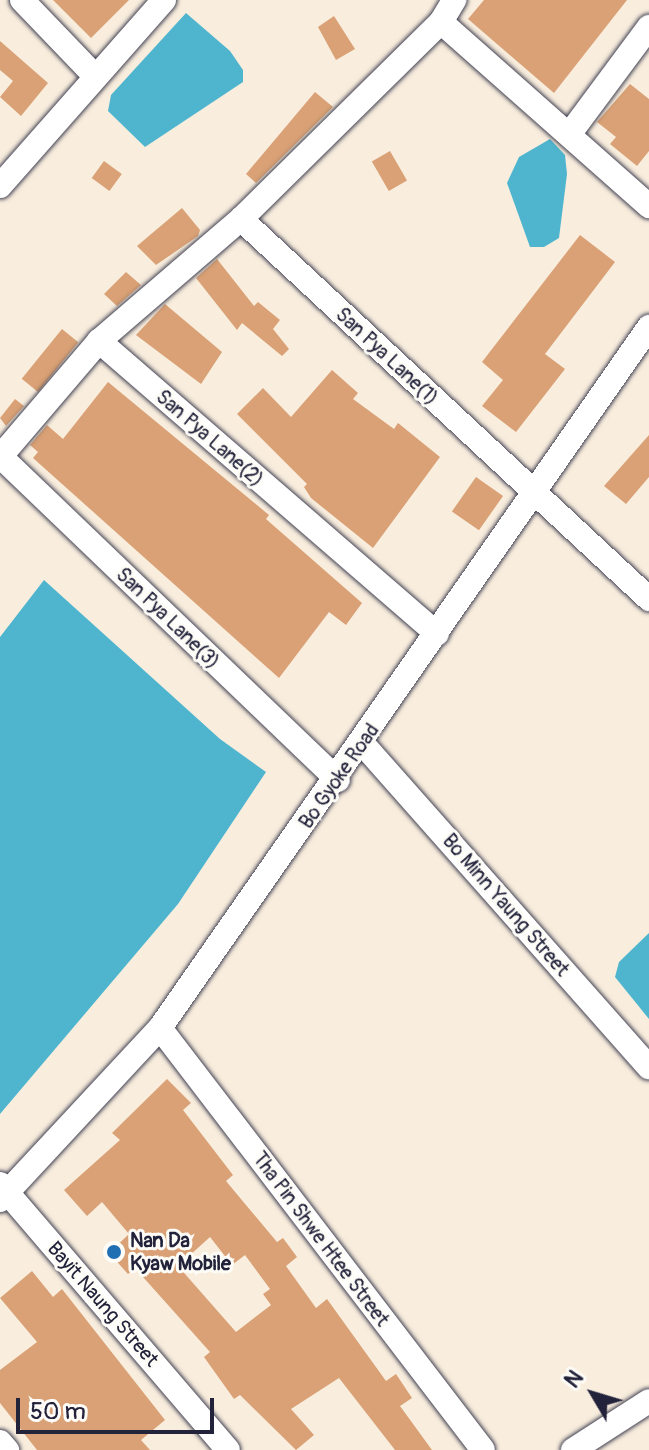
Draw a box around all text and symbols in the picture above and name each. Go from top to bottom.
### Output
street label: San Pya Lane(1) [331,302,443,410]
street label: San Pya Lane(2) [151,385,269,491]
street label: San Pya Lane(3) [111,562,225,674]
street label: Bo Gyoke Road [294,719,384,833]
street label: Bo Minn Yaung Street [438,829,574,981]
street label: Tha Pin Shwe Htee Street [248,1147,394,1331]
place label: Nan Da Kyaw Mobile [130,1228,231,1275]
street label: Bayit Naung Street [42,1237,164,1371]
marker: Nan Da Kyaw Mobile [105,1243,123,1261]
north arrow [553,1354,633,1434]
text: N [558,1365,590,1394]
scale bar [20,1382,218,1432]
text: 50 m [30,1397,86,1426]

